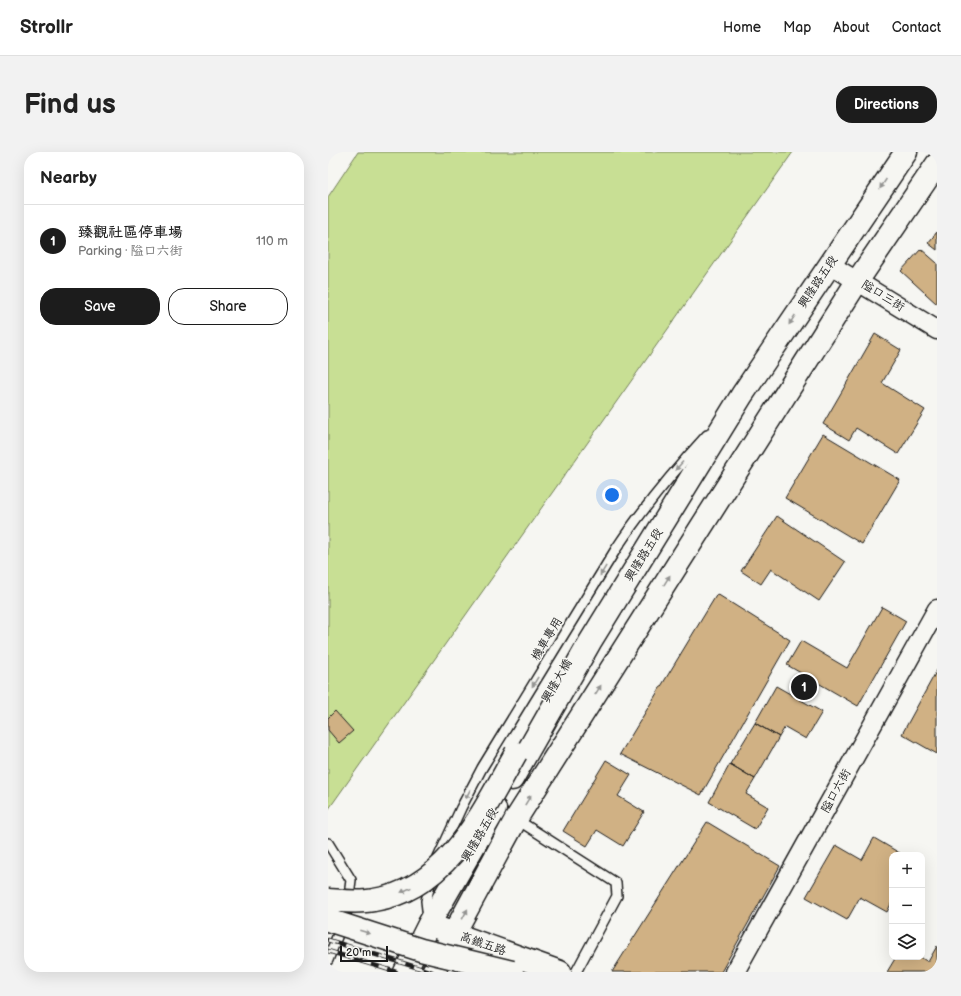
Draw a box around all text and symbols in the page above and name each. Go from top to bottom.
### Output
text: Strollr [20,16,73,39]
text: Home [723,19,761,36]
text: Map [783,19,811,36]
text: About [833,19,870,36]
text: Contact [892,19,941,36]
button: Directions [836,86,937,123]
text: Find us [24,88,116,121]
text: Nearby [40,168,97,188]
one-way arrow [879,179,887,189]
text: 臻觀社區停車場 [78,223,183,242]
text: 1 [50,233,56,249]
text: 110 m [256,233,288,249]
text: Parking · 隘口六街 [78,243,182,259]
street label: 興隆路五段 [795,253,841,311]
street label: 隘口三街 [859,277,907,315]
button: Save [40,288,160,325]
button: Share [168,288,288,325]
one-way arrow [789,314,796,325]
one-way arrow [675,461,684,471]
your location [602,485,622,505]
street label: 興隆路五段 [622,526,666,584]
one-way arrow [599,565,606,577]
one-way arrow [664,574,671,586]
street label: 機車專用 [528,615,566,663]
street label: 興隆大橋 [539,656,575,706]
pin: 1 [791,672,817,702]
one-way arrow [531,676,538,688]
one-way arrow [594,684,601,696]
street label: 隘口六街 [818,766,854,816]
one-way arrow [465,788,472,799]
one-way arrow [524,795,532,805]
street label: 興隆路五段 [459,805,501,865]
map controls [889,852,925,960]
button: + [889,852,925,888]
one-way arrow [400,887,412,893]
button: − [889,888,925,924]
one-way arrow [462,908,469,919]
button: layers [889,924,925,960]
one-way arrow [359,929,371,935]
street label: 高鐵五路 [458,929,508,959]
scale bar [340,944,388,963]
text: 20 m [346,946,371,959]

